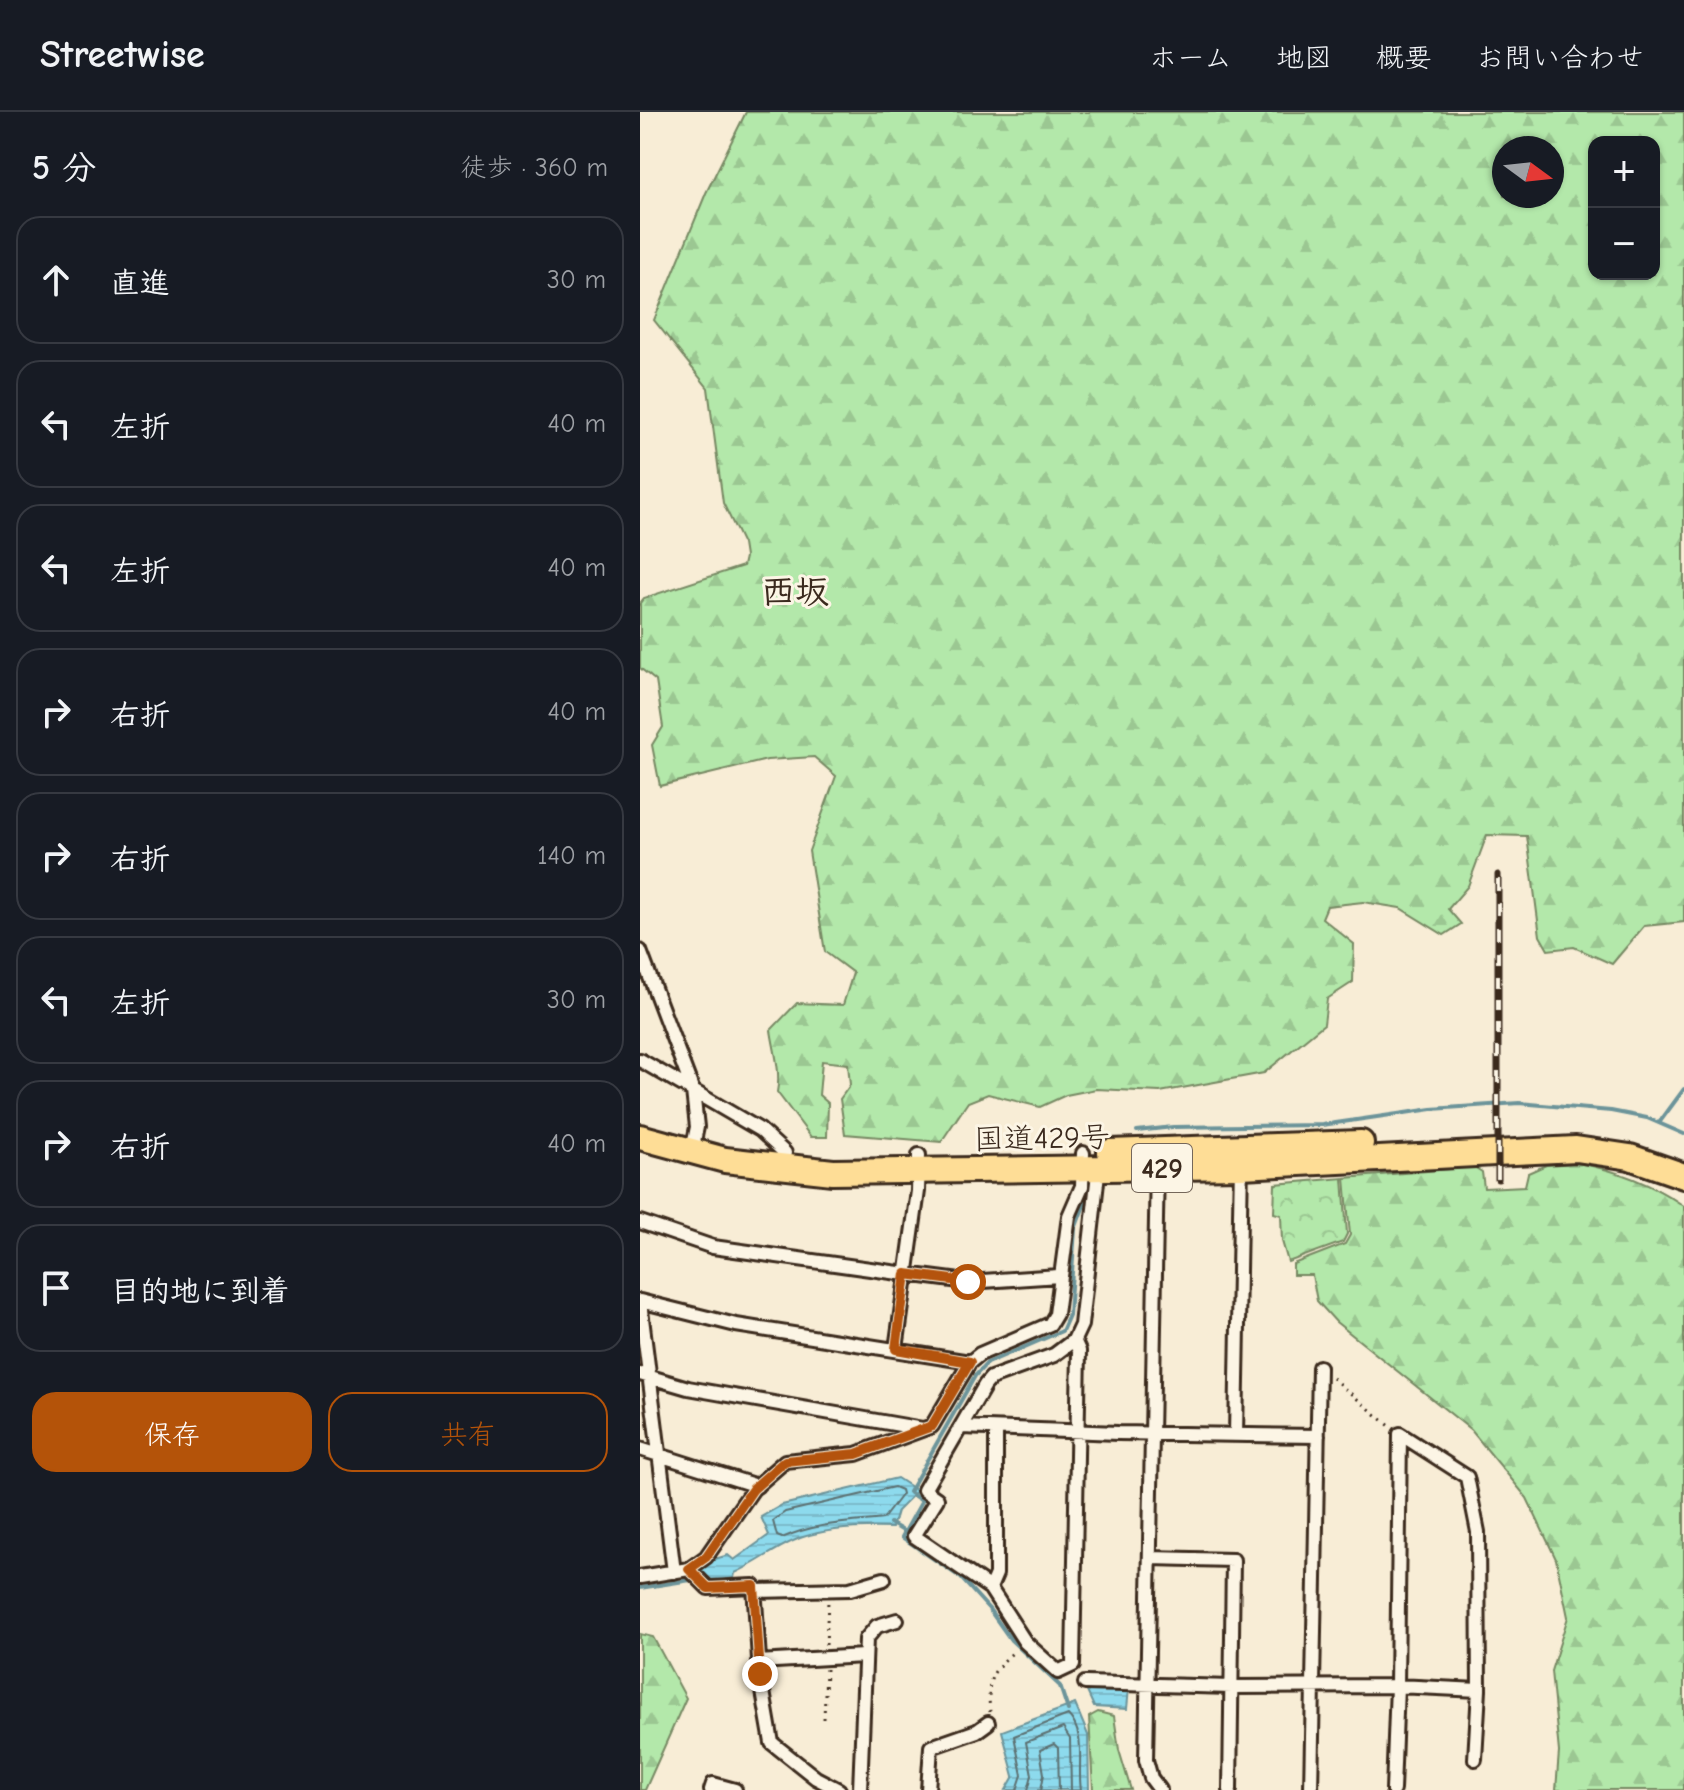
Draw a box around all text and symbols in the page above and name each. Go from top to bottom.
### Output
text: Streetwise [40,33,205,77]
text: ホーム [1149,42,1232,74]
text: 地図 [1276,42,1332,74]
text: 概要 [1376,42,1432,74]
text: お問い合わせ [1476,42,1644,74]
north arrow [1492,136,1564,208]
map controls [1588,136,1660,280]
button: + [1588,136,1660,208]
text: 5 分 [32,148,96,188]
text: 徒歩 · 360 m [461,153,608,183]
button: − [1588,208,1660,280]
icon: ahead [34,258,78,302]
text: 30 m [547,265,606,295]
text: 直進 [110,266,170,301]
icon: left [34,402,78,446]
text: 40 m [547,409,606,439]
text: 左折 [110,410,170,445]
icon: left [34,546,78,590]
text: 40 m [547,553,606,583]
text: 左折 [110,554,170,589]
district label: 西坂 [761,572,829,612]
icon: right [34,690,78,734]
text: 40 m [547,697,606,727]
text: 右折 [110,698,170,733]
icon: right [34,834,78,878]
text: 140 m [537,841,606,871]
text: 右折 [110,842,170,877]
icon: left [34,978,78,1022]
text: 30 m [547,985,606,1015]
text: 左折 [110,986,170,1021]
street label: 国道429号 [974,1120,1110,1157]
icon: right [34,1122,78,1166]
text: 40 m [547,1129,606,1159]
text: 右折 [110,1130,170,1165]
road number: 429 [1132,1144,1192,1192]
route start [950,1264,986,1300]
icon: arrive [34,1266,78,1310]
text: 目的地に到着 [110,1274,290,1309]
button: 保存 [32,1392,312,1472]
button: 共有 [328,1392,608,1472]
route end [742,1656,778,1692]

